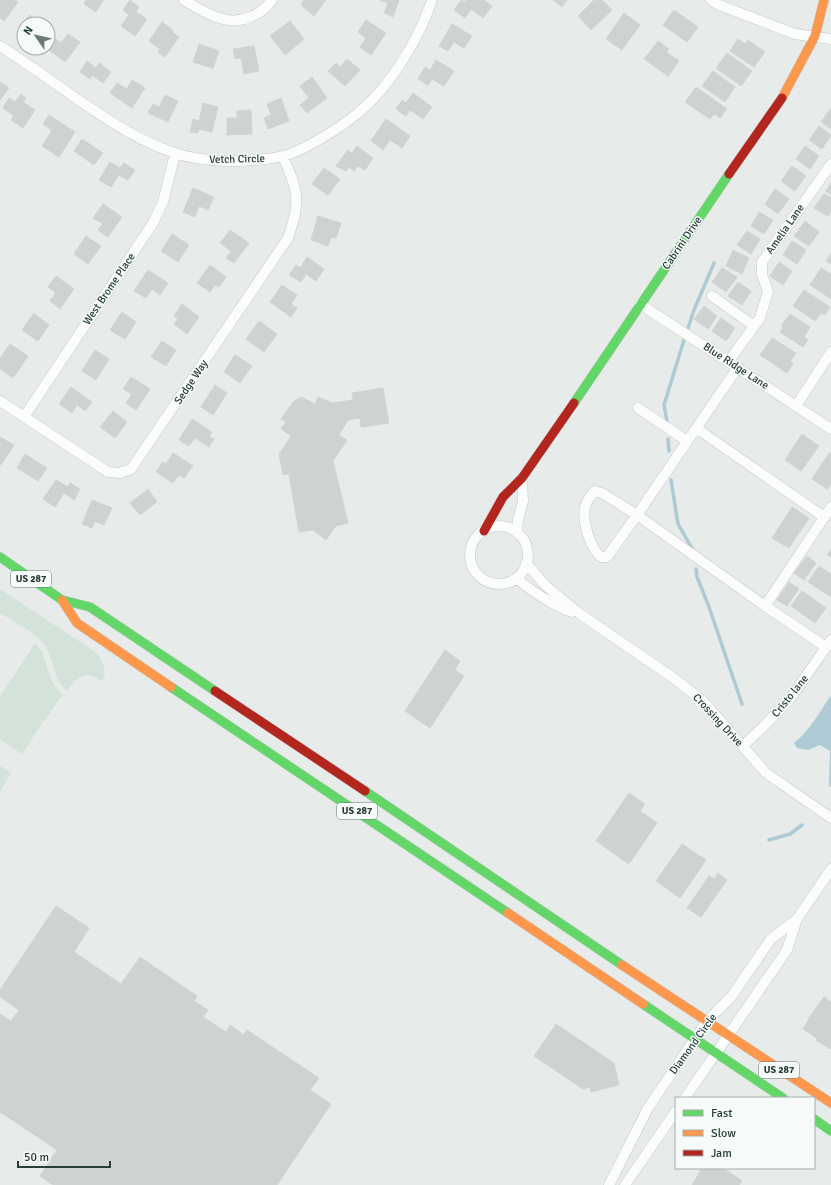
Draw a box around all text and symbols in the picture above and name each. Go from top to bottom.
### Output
north arrow [16,16,56,56]
text: N [21,24,36,37]
street label: Vetch Circle [209,152,265,166]
street label: Amelia Lane [763,202,807,256]
street label: Cabrini Drive [660,214,704,272]
street label: West Brome Place [80,251,138,327]
street label: Blue Ridge Lane [701,340,771,392]
street label: Sedge Way [171,357,211,407]
road number: US 287 [11,571,51,587]
street label: Cristo lane [769,672,811,720]
street label: Crossing Drive [690,691,746,749]
road number: US 287 [337,803,377,819]
street label: Diamond Circle [667,1011,719,1077]
road number: US 287 [759,1062,799,1078]
legend [675,1097,815,1169]
text: Fast [711,1106,732,1121]
text: Slow [711,1126,736,1141]
scale bar [18,1143,110,1169]
text: Jam [711,1146,732,1161]
text: 50 m [24,1150,49,1165]

